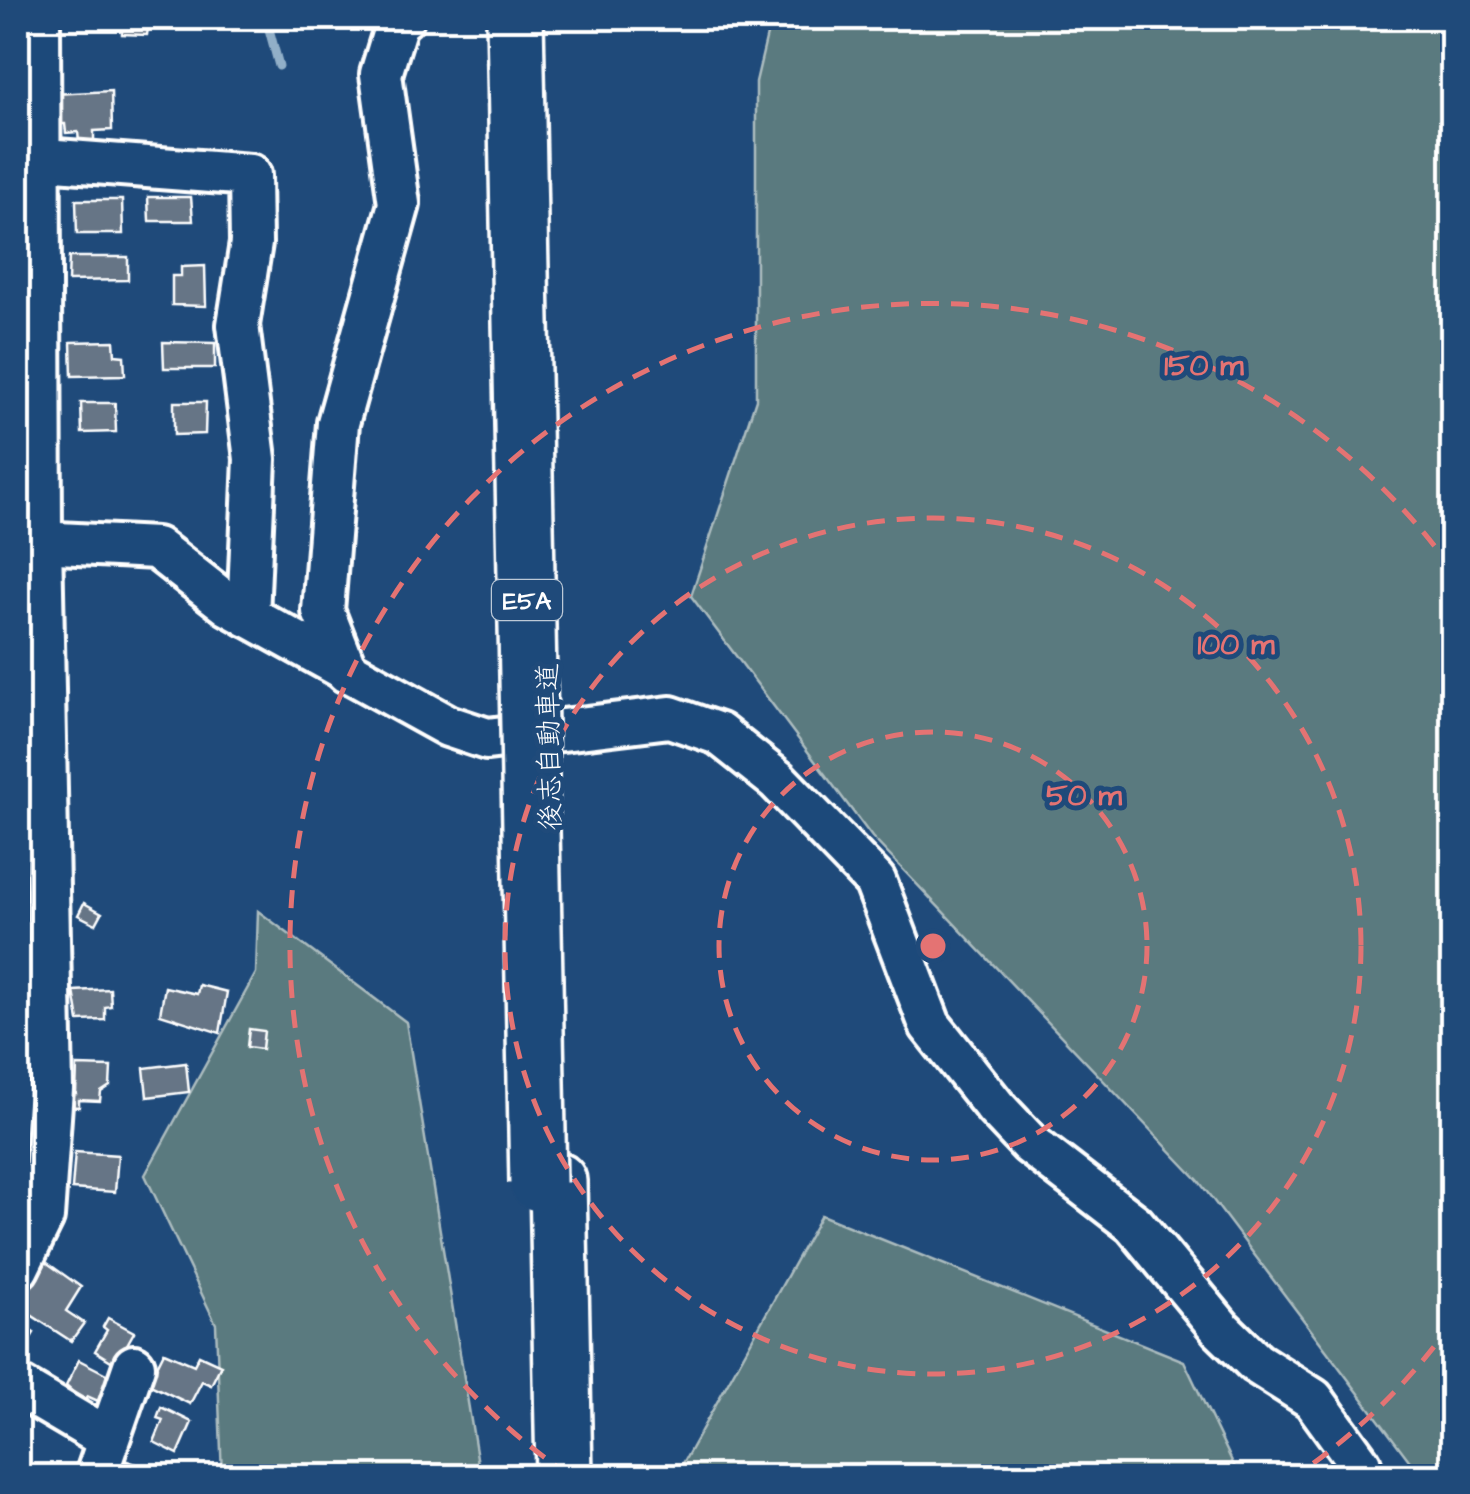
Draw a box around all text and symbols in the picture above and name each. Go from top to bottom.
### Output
text: 150 m [1164,345,1244,387]
road number: E5A [492,580,562,620]
text: 100 m [1197,624,1275,666]
street label: 後志自動車道 [529,663,570,831]
text: 50 m [1046,775,1122,817]
centre of rings [915,928,951,964]

